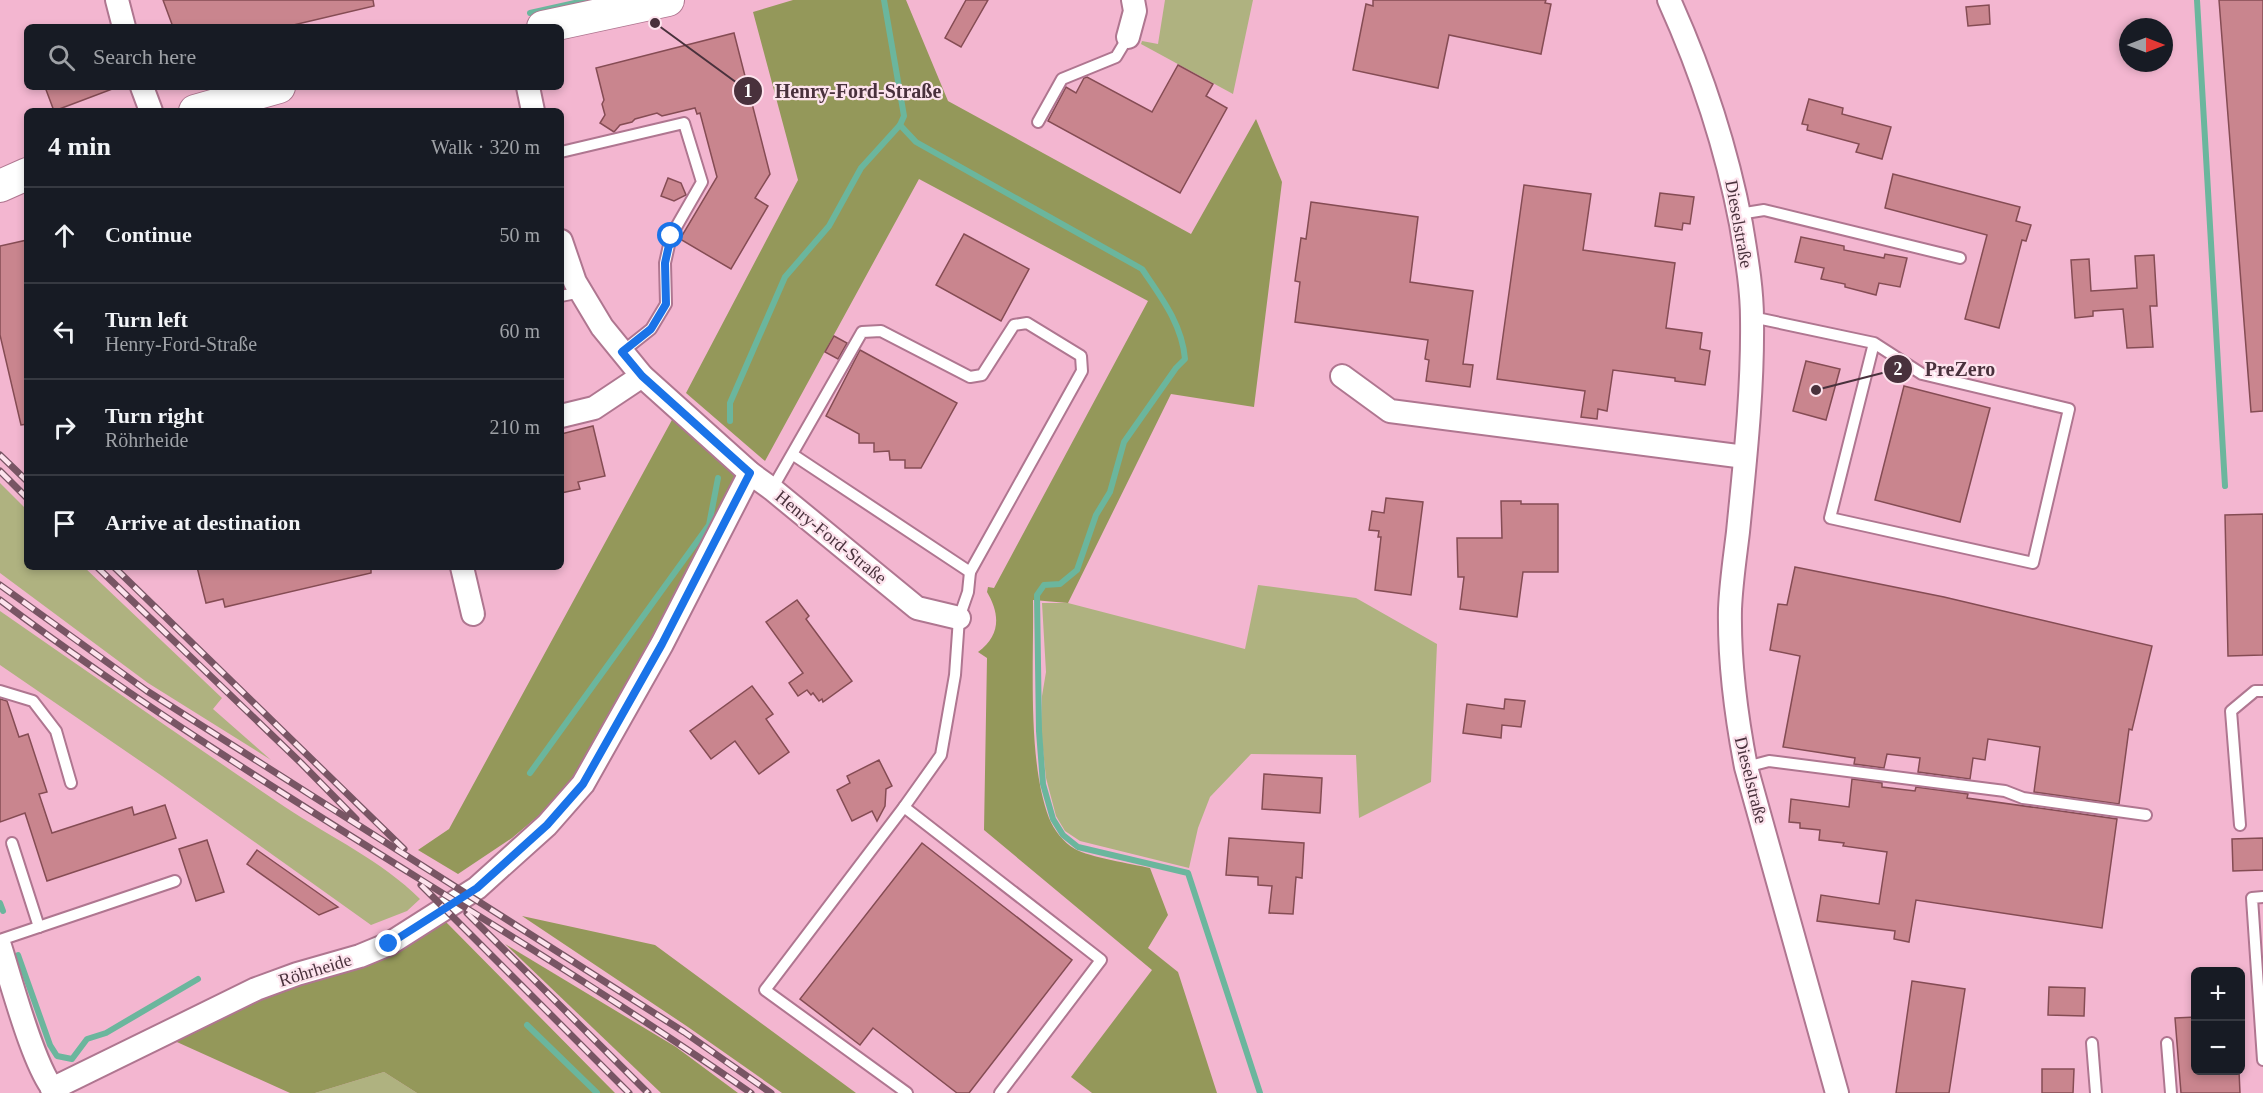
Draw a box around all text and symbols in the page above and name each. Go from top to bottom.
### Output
north arrow [2119,18,2173,72]
search box [24,24,564,90]
icon: search [45,41,78,74]
text: Search here [93,44,196,69]
callout: Henry-Ford-Straße [733,72,953,110]
text: Henry-Ford-Straße [775,80,941,103]
text: 1 [744,81,753,101]
text: 4 min [48,132,111,161]
text: Walk · 320 m [431,136,540,158]
street label: Dieselstraße [1721,178,1757,270]
icon: ahead [48,219,81,252]
text: Continue [105,222,192,247]
route start [657,222,683,248]
text: 50 m [499,224,540,246]
text: Turn left [105,307,188,332]
icon: left [48,315,81,348]
text: 60 m [499,320,540,342]
text: Henry-Ford-Straße [105,333,257,355]
callout: PreZero [1883,350,2007,388]
text: PreZero [1925,358,1995,380]
text: 2 [1894,359,1903,379]
text: Turn right [105,403,204,428]
icon: right [48,411,81,444]
text: 210 m [489,416,540,438]
text: Röhrheide [105,429,188,451]
street label: Henry-Ford-Straße [771,486,891,588]
icon: arrive [48,507,81,540]
text: Arrive at destination [105,510,301,535]
street label: Dieselstraße [1731,734,1771,826]
route end [375,930,401,956]
street label: Röhrheide [276,949,354,991]
map controls [2191,967,2245,1075]
button: + [2191,967,2245,1021]
button: − [2191,1021,2245,1075]

